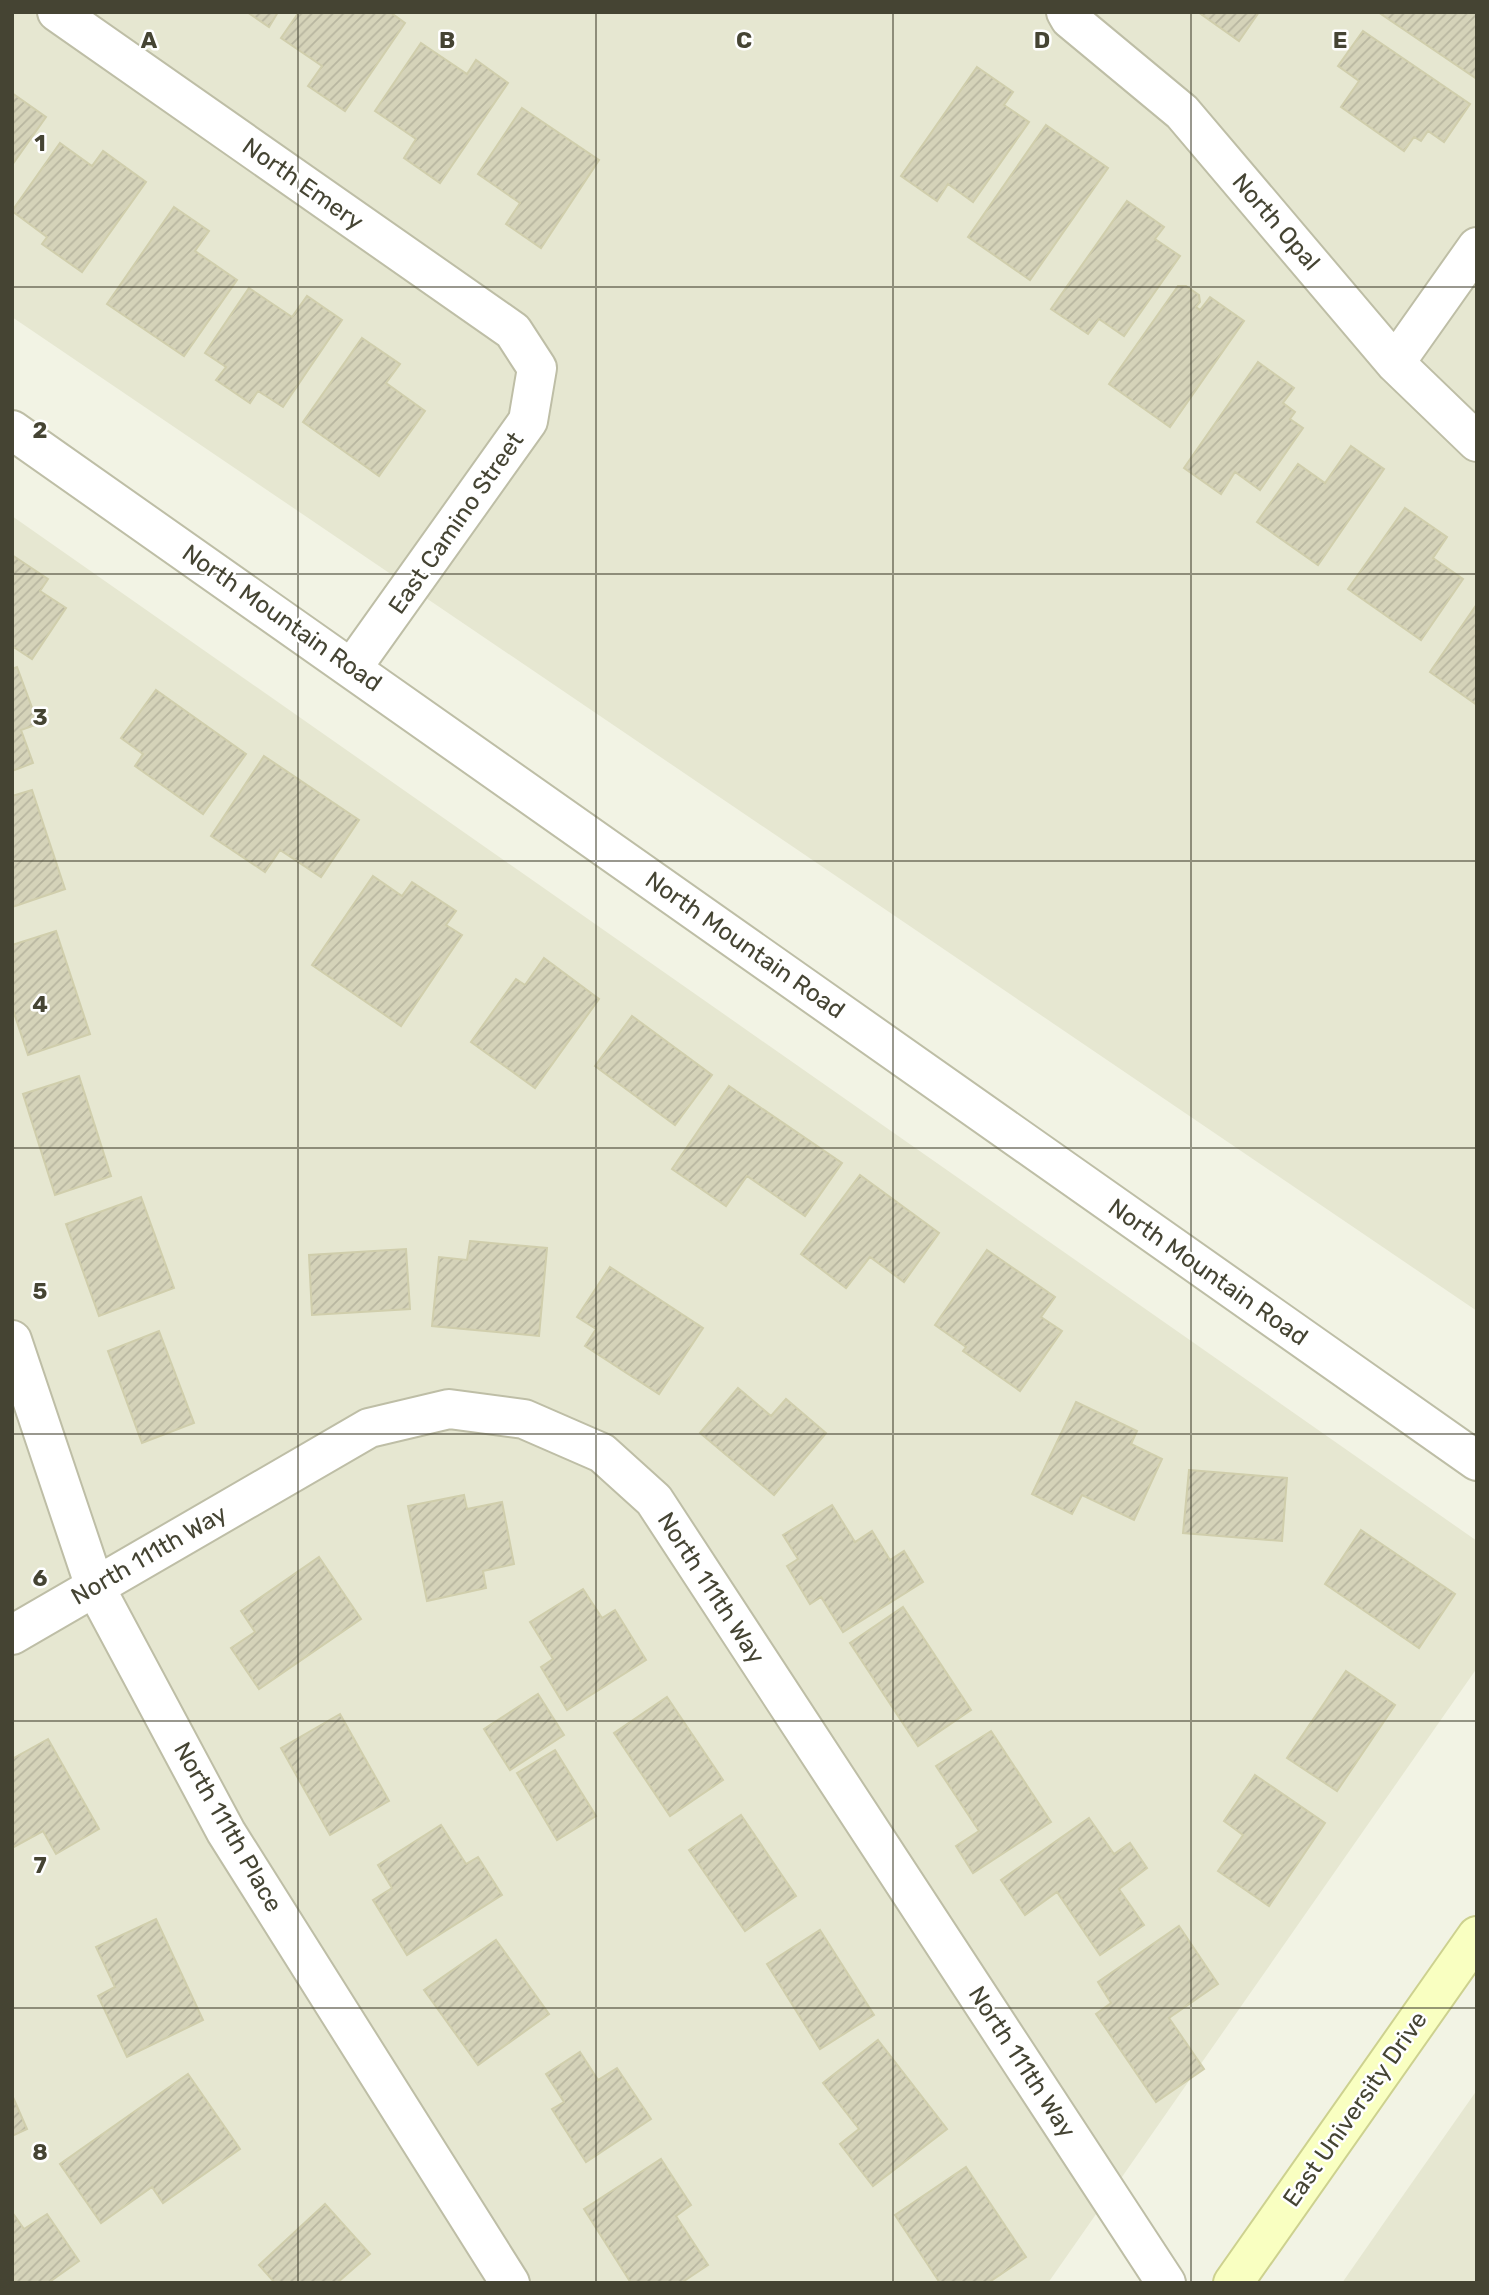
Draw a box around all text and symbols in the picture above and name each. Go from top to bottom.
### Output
text: A [141,26,158,54]
text: B [439,26,455,54]
text: C [736,26,752,54]
text: D [1034,26,1050,54]
text: E [1333,26,1347,54]
text: 1 [34,129,46,157]
street label: North Emery [237,132,369,236]
street label: North Opal [1226,168,1326,276]
text: 2 [33,416,47,444]
street label: East Camino Street [383,427,529,619]
street label: North Mountain Road [177,539,387,697]
text: 3 [32,703,48,731]
street label: North Mountain Road [640,866,850,1024]
text: 4 [32,990,48,1018]
street label: North Mountain Road [1103,1193,1313,1351]
text: 5 [33,1277,48,1305]
street label: North 111th Way [66,1499,232,1611]
street label: North 111th Way [652,1507,770,1669]
text: 6 [33,1564,48,1592]
street label: North 111th Place [168,1737,288,1917]
text: 7 [33,1851,47,1879]
street label: North 111th Way [963,1981,1081,2143]
street label: East University Drive [1277,2006,1433,2212]
text: 8 [32,2138,48,2166]

